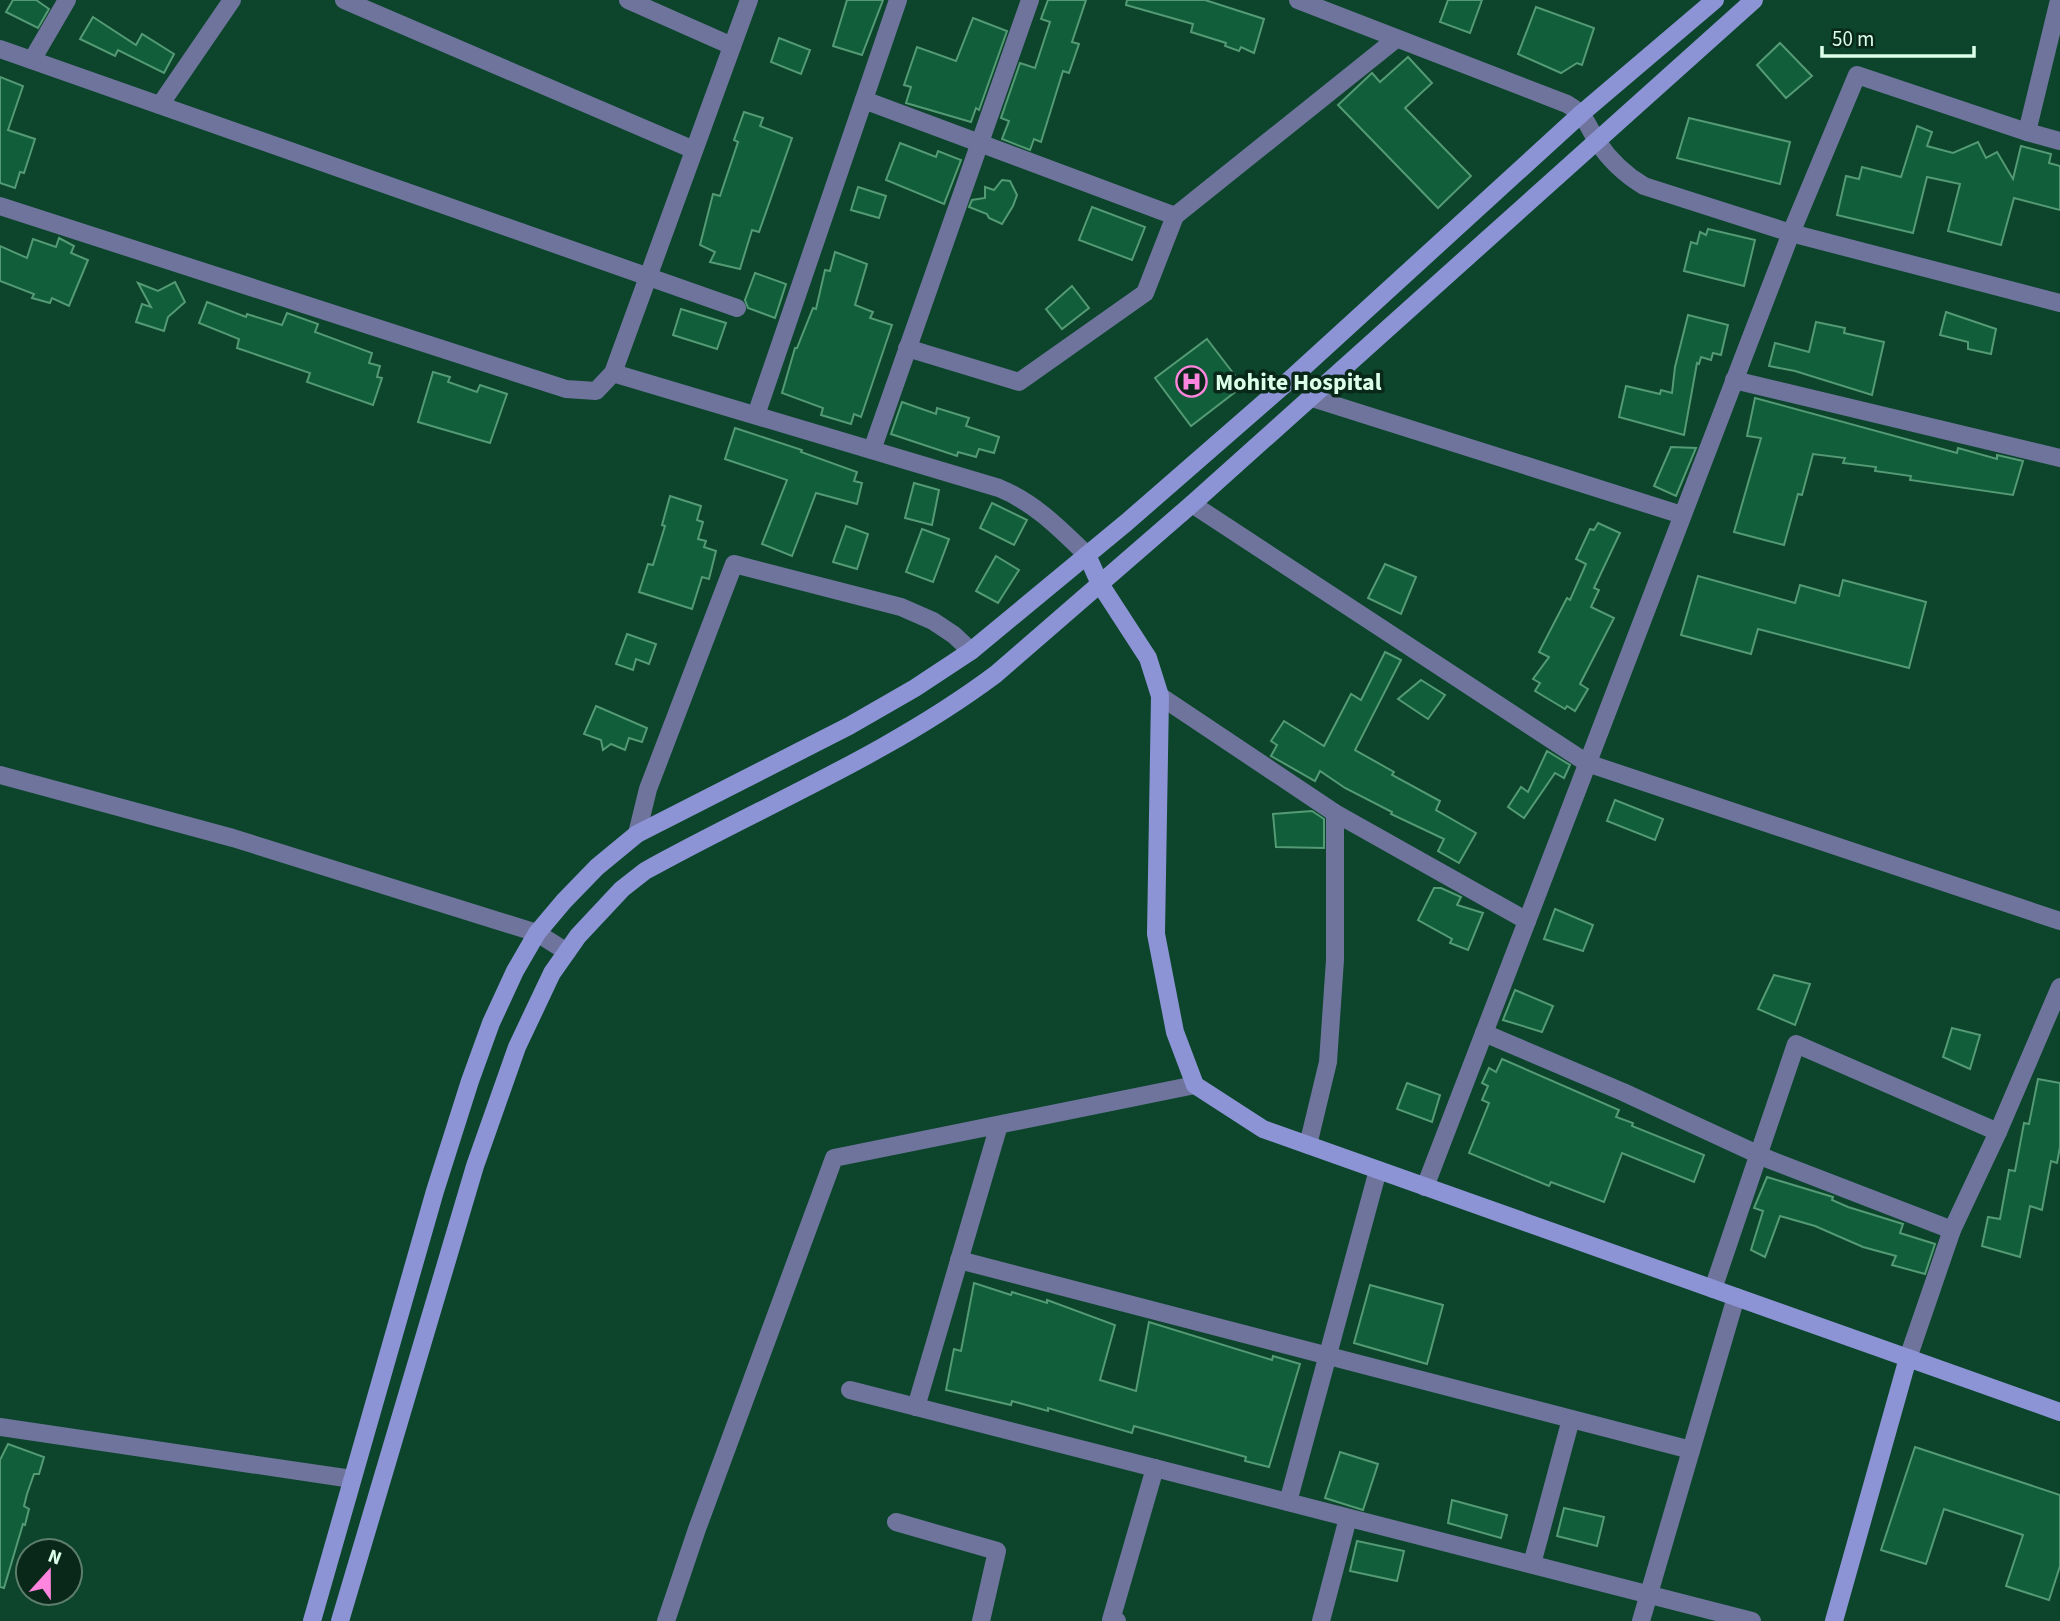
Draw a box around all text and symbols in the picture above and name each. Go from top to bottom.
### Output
scale bar [1822,14,1974,58]
text: 50 m [1832,24,1874,54]
hospital icon: Mohite Hospital [1175,365,1209,399]
place label: Mohite Hospital [1215,365,1382,400]
north arrow [14,1537,84,1607]
text: N [44,1543,65,1572]

